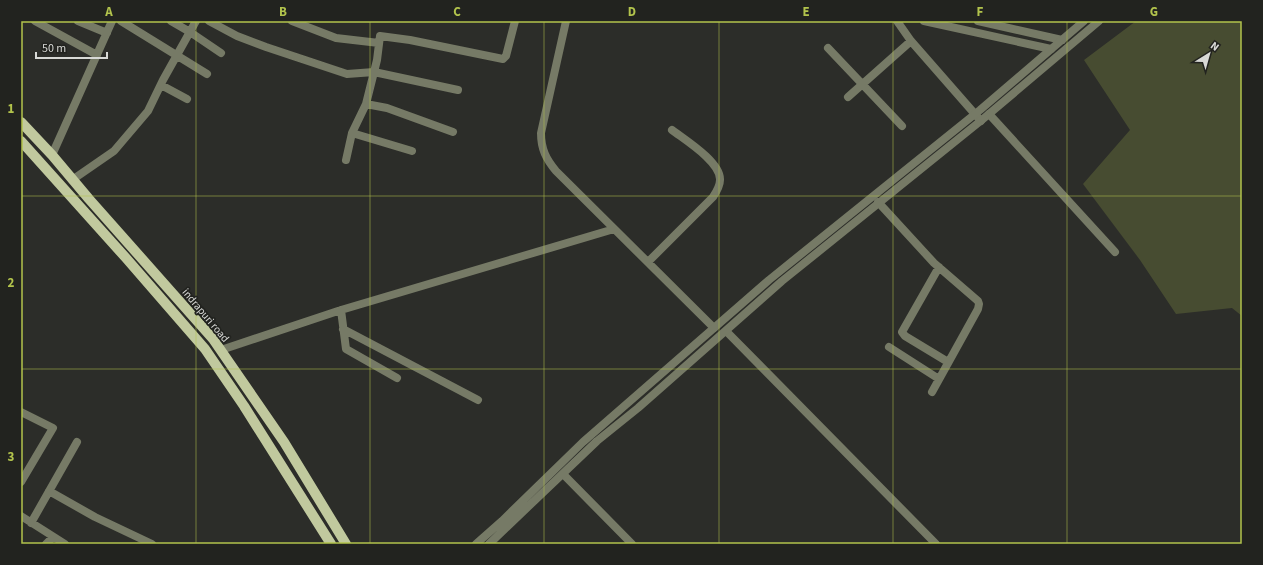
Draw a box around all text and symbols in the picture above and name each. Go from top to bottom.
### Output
text: A [104,3,113,21]
text: B [279,3,287,21]
text: C [453,3,461,21]
text: D [628,3,636,21]
text: E [802,3,810,21]
text: F [977,3,984,21]
text: G [1150,3,1158,21]
scale bar [36,34,107,60]
north arrow [1189,34,1229,74]
text: N [1207,38,1222,55]
text: 50 m [42,40,66,57]
text: 1 [8,100,15,118]
text: 2 [8,274,15,292]
street label: indrapuri road [179,285,233,345]
text: 3 [8,448,15,466]

